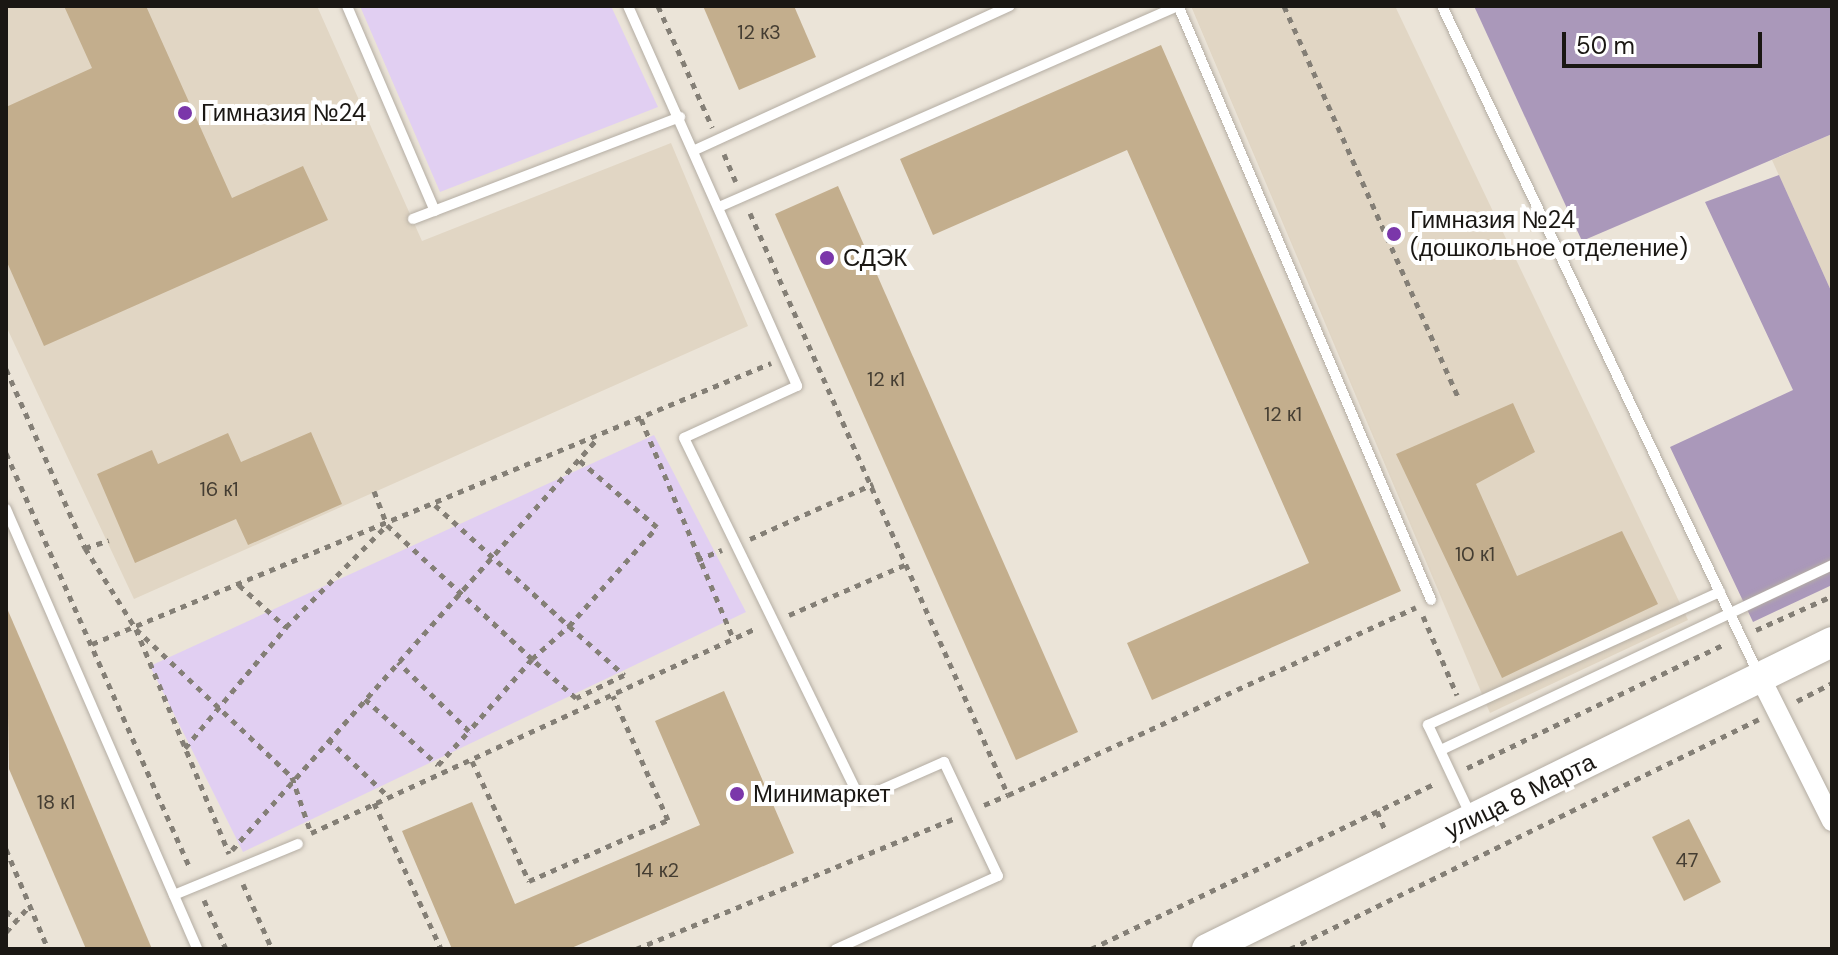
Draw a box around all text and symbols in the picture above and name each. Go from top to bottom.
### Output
scale bar [1566,16,1766,66]
house number: 12 к3 [737,20,781,44]
text: 50 m [1576,30,1635,61]
place label: Гимназия №24 [201,99,366,127]
marker: Гимназия №24 [176,104,194,122]
place label: Гимназия №24 (дошкольное отделение) [1410,206,1688,262]
marker: Гимназия №24 (дошкольное отделение) [1385,225,1403,243]
place label: СДЭК [843,244,907,272]
marker: СДЭК [818,249,836,267]
house number: 12 к1 [867,367,905,391]
house number: 12 к1 [1264,402,1302,426]
house number: 16 к1 [199,477,239,501]
house number: 10 к1 [1455,542,1495,566]
street label: улица 8 Марта [1440,747,1600,845]
place label: Минимаркет [753,780,891,808]
marker: Минимаркет [728,785,746,803]
house number: 18 к1 [37,790,75,814]
house number: 47 [1676,848,1698,872]
house number: 14 к2 [635,858,679,882]

